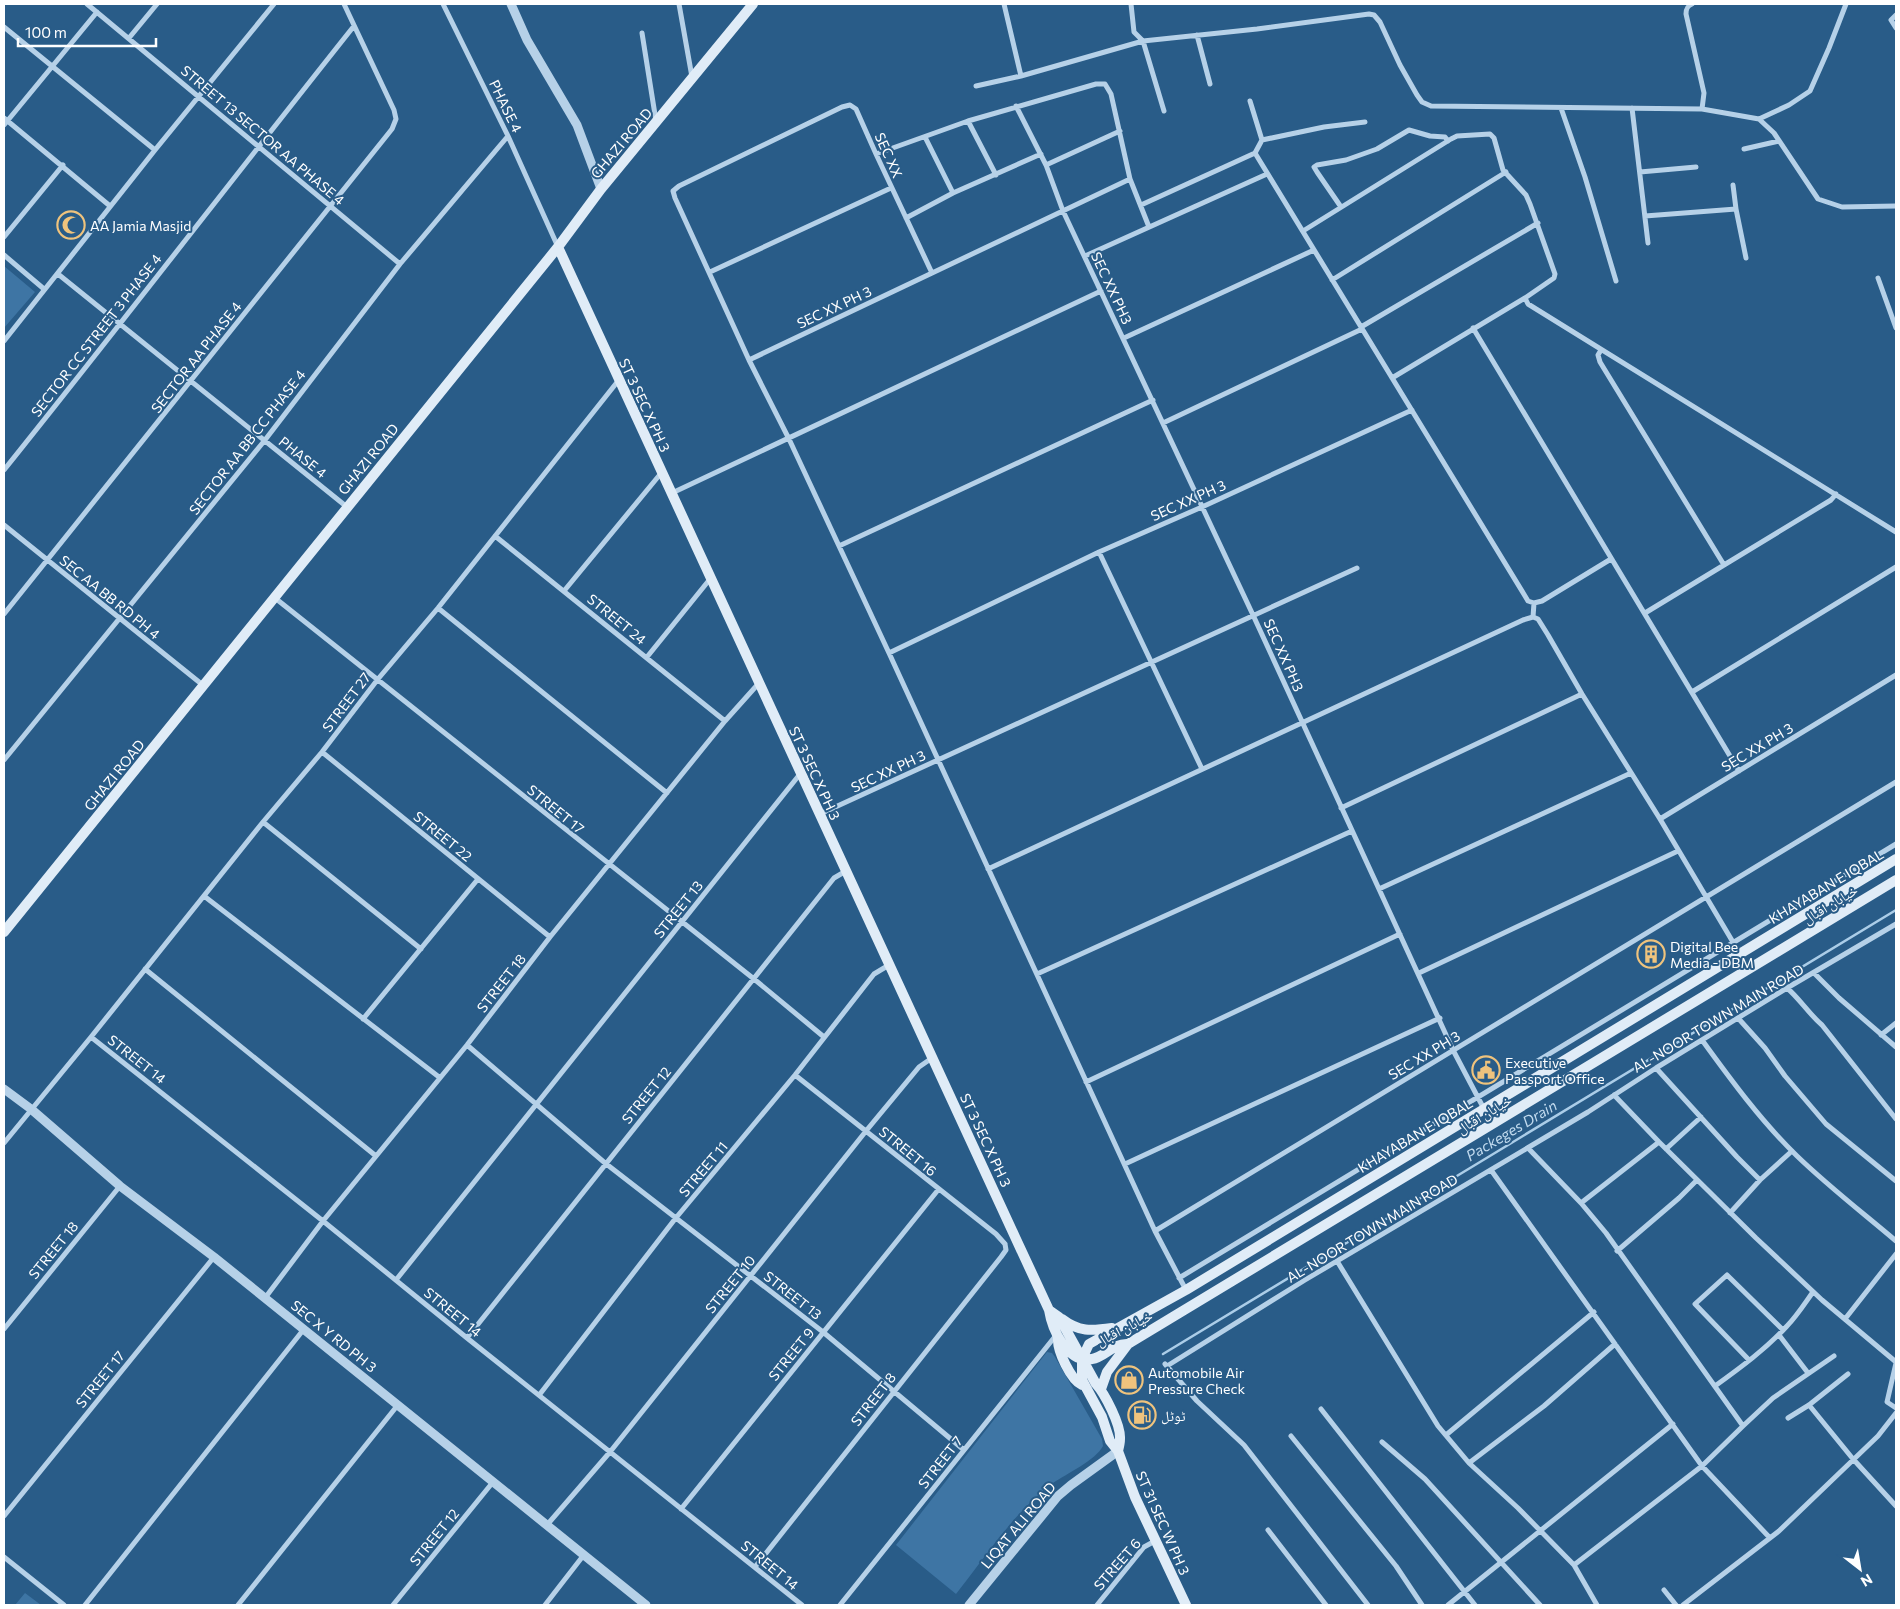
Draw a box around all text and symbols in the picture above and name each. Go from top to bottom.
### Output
scale bar [18,15,155,47]
text: 100 m [25,23,67,41]
street label: STREET 13 SECTOR AA PHASE 4 [178,62,349,209]
street label: PHASE 4 [486,77,526,136]
street label: GHAZI ROAD [587,104,655,182]
street label: SEC XX [872,130,906,180]
mosque icon: AA Jamia Masjid [56,210,86,240]
place label: AA Jamia Masjid [90,217,191,234]
street label: SEC XX PH3 [1088,249,1136,327]
street label: SECTOR CC STREET 3 PHASE 4 [27,250,165,420]
street label: SEC XX PH 3 [794,282,874,332]
street label: SECTOR AA PHASE 4 [147,297,245,416]
street label: ST 3 SEC X PH 3 [616,356,674,454]
street label: SECTOR AA BB CC PHASE 4 [185,366,309,518]
street label: GHAZI ROAD [334,420,402,498]
street label: PHASE 4 [276,433,330,481]
street label: SEC XX PH 3 [1148,476,1228,524]
street label: SEC AA BB RD PH 4 [56,551,164,643]
street label: STREET 24 [584,590,650,648]
street label: SEC XX PH3 [1260,616,1308,694]
street label: STREET 27 [318,669,374,735]
street label: SEC XX PH 3 [1718,719,1796,775]
street label: ST 3 SEC X PH 3 [786,724,844,822]
street label: GHAZI ROAD [80,736,148,814]
street label: SEC XX PH 3 [848,746,928,796]
street label: STREET 17 [524,781,588,837]
street label: STREET 22 [410,807,476,865]
street label: KHAYABAN E IQBAL [1766,845,1886,927]
street label: STREET 13 [650,877,706,941]
street label: خیابان اقبال [1800,881,1861,928]
place label: Digital Bee Media - DBM [1670,938,1754,971]
building icon: Digital Bee Media - DBM [1636,939,1666,969]
street label: STREET 18 [473,951,529,1015]
street label: AL-NOOR TOWN MAIN ROAD [1629,960,1807,1076]
street label: SEC XX PH 3 [1385,1027,1463,1083]
street label: STREET 14 [105,1031,170,1087]
place label: Executive Passport Office [1505,1054,1605,1087]
public building icon: Executive Passport Office [1471,1055,1501,1085]
street label: STREET 12 [618,1063,674,1127]
street label: ST 3 SEC X PH 3 [957,1091,1015,1189]
street label: خیابان اقبال [1454,1091,1515,1138]
street label: KHAYABAN E IQBAL [1355,1094,1475,1176]
water label: Packeges Drain [1462,1096,1560,1164]
street label: STREET 16 [876,1123,940,1179]
street label: STREET 11 [675,1138,731,1200]
street label: AL-NOOR TOWN MAIN ROAD [1283,1170,1461,1286]
street label: STREET 18 [25,1218,81,1282]
street label: STREET 10 [701,1252,759,1316]
street label: STREET 13 [761,1267,825,1323]
street label: STREET 14 [421,1284,486,1341]
street label: SEC X Y RD PH 3 [288,1296,380,1376]
street label: خیابان اقبال [1093,1307,1156,1350]
street label: STREET 9 [765,1324,817,1384]
street label: STREET 17 [72,1347,128,1411]
place label: Automobile Air Pressure Check [1148,1364,1245,1397]
shop icon: Automobile Air Pressure Check [1114,1365,1144,1395]
street label: STREET 8 [847,1369,899,1429]
fuel station icon: ٹوٹل [1127,1400,1157,1430]
place label: ٹوٹل [1161,1407,1186,1425]
street label: STREET 7 [914,1432,966,1492]
street label: ST 31 SEC W PH 3 [1132,1468,1194,1578]
street label: LIQAT ALI ROAD [977,1478,1059,1572]
street label: STREET 12 [406,1505,462,1569]
street label: STREET 6 [1090,1535,1144,1593]
street label: STREET 14 [738,1537,803,1594]
north arrow [1835,1544,1885,1594]
text: N [1858,1571,1876,1591]

